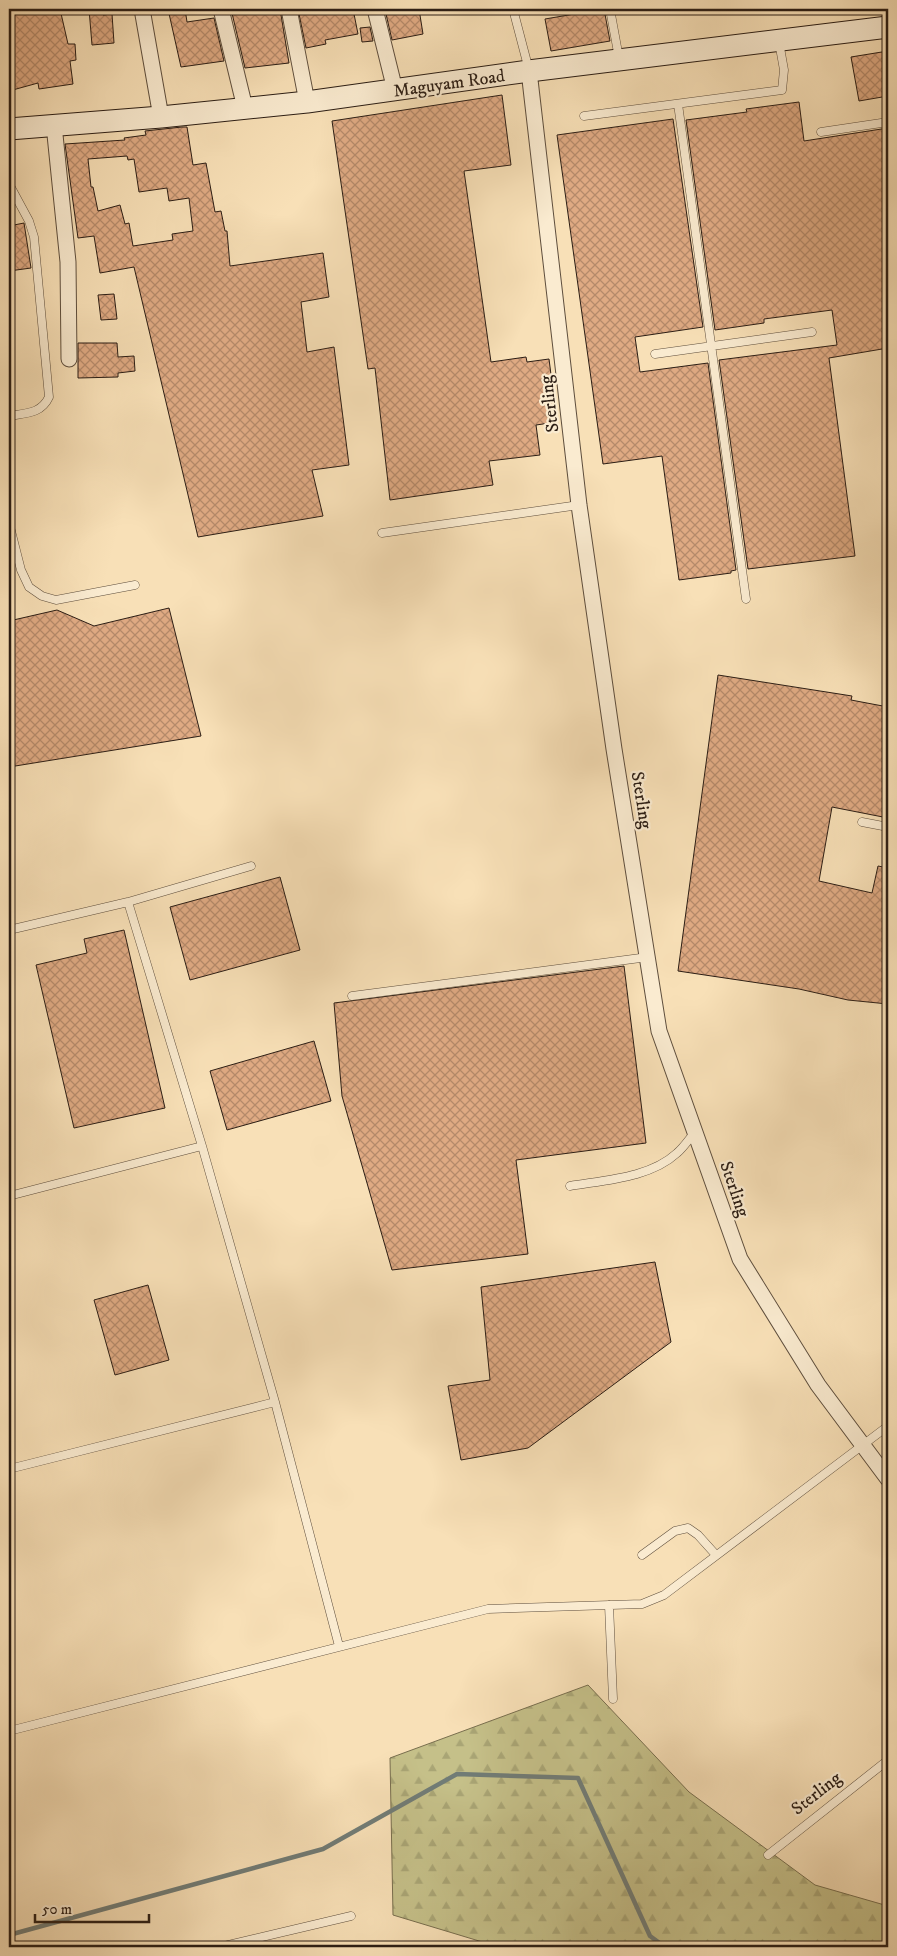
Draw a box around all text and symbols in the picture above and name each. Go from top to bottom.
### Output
street label: Maguyam Road [392,65,506,103]
street label: Sterling [536,374,564,434]
street label: Sterling [626,770,656,830]
street label: Sterling [714,1159,754,1220]
street label: Sterling [787,1767,846,1820]
scale bar [35,1891,149,1923]
text: 50 m [42,1900,72,1919]

